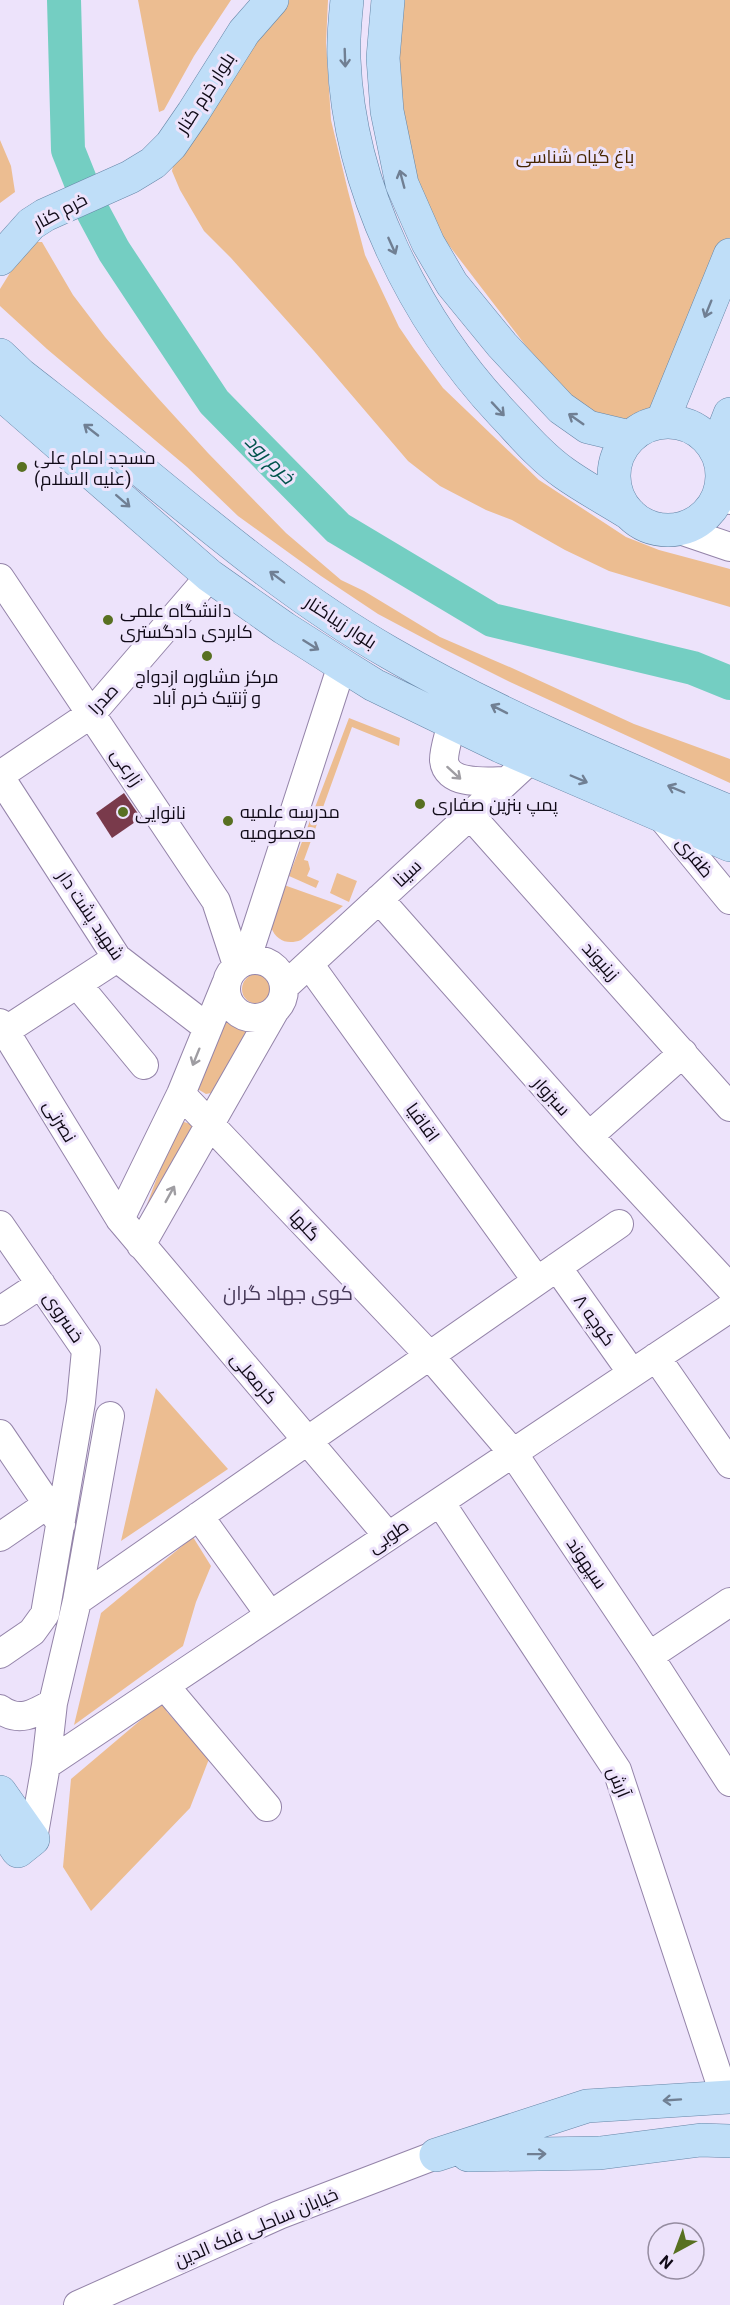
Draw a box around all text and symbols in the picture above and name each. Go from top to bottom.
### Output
street label: بلوار خرم کنار [170,48,241,139]
one-way arrow [339,48,351,68]
park label: باغ گیاه شناسی [516,146,634,169]
one-way arrow [395,170,407,189]
street label: خرم کنار [29,188,91,236]
one-way arrow [388,237,399,255]
one-way arrow [702,299,713,318]
one-way arrow [491,401,505,416]
one-way arrow [568,412,584,425]
one-way arrow [84,424,100,437]
water label: خرم رود [239,429,300,491]
place label: مسجد امام علی (علیه السلام) [34,447,156,491]
marker: مسجد امام علی (علیه السلام) [15,460,29,474]
one-way arrow [115,494,130,508]
one-way arrow [270,571,286,584]
street label: بلوار زیباکنار [300,590,381,654]
place label: دانشگاه علمی کابردی دادگستری [120,600,253,643]
marker: دانشگاه علمی کابردی دادگستری [101,613,115,627]
one-way arrow [302,639,319,652]
marker: مرکز مشاوره ازدواج و ژنتیک خرم آباد [200,649,214,663]
place label: مرکز مشاوره ازدواج و ژنتیک خرم آباد [135,666,279,710]
street label: صدرا [84,679,123,719]
one-way arrow [490,702,508,714]
street label: زارعی [106,744,147,790]
one-way arrow [446,765,462,779]
one-way arrow [569,774,587,785]
one-way arrow [668,783,686,795]
place label: پمپ بنزین صفاری [432,794,558,817]
marker: پمپ بنزین صفاری [413,797,427,811]
place label: مدرسه علمیه معصومیه [240,801,340,844]
place label: نانوایی [135,802,186,824]
marker: نانوایی [116,805,130,819]
marker: مدرسه علمیه معصومیه [221,814,235,828]
street label: ظفری [671,832,718,882]
street label: سینا [389,855,425,891]
street label: شهید پشت دار [51,865,129,965]
street label: زینیوند [577,937,624,985]
one-way arrow [190,1047,201,1066]
street label: سبزوار [528,1072,575,1120]
street label: نصرتی [38,1096,81,1146]
street label: اقاقیا [402,1099,444,1145]
one-way arrow [164,1186,176,1203]
street label: گلها [285,1205,325,1246]
district label: کوی جهاد گران [223,1281,353,1306]
street label: خسروی [39,1288,89,1347]
street label: کوچه ۸ [568,1290,620,1351]
street label: کرمعلی [226,1348,282,1409]
street label: طوبی [364,1515,413,1558]
street label: سپهوند [562,1534,612,1593]
street label: آرش [602,1764,635,1801]
one-way arrow [662,2095,682,2106]
one-way arrow [526,2148,546,2160]
street label: خیابان ساحلی فلک الدین [171,2183,341,2272]
north arrow [646,2221,706,2281]
text: N [656,2251,677,2273]

